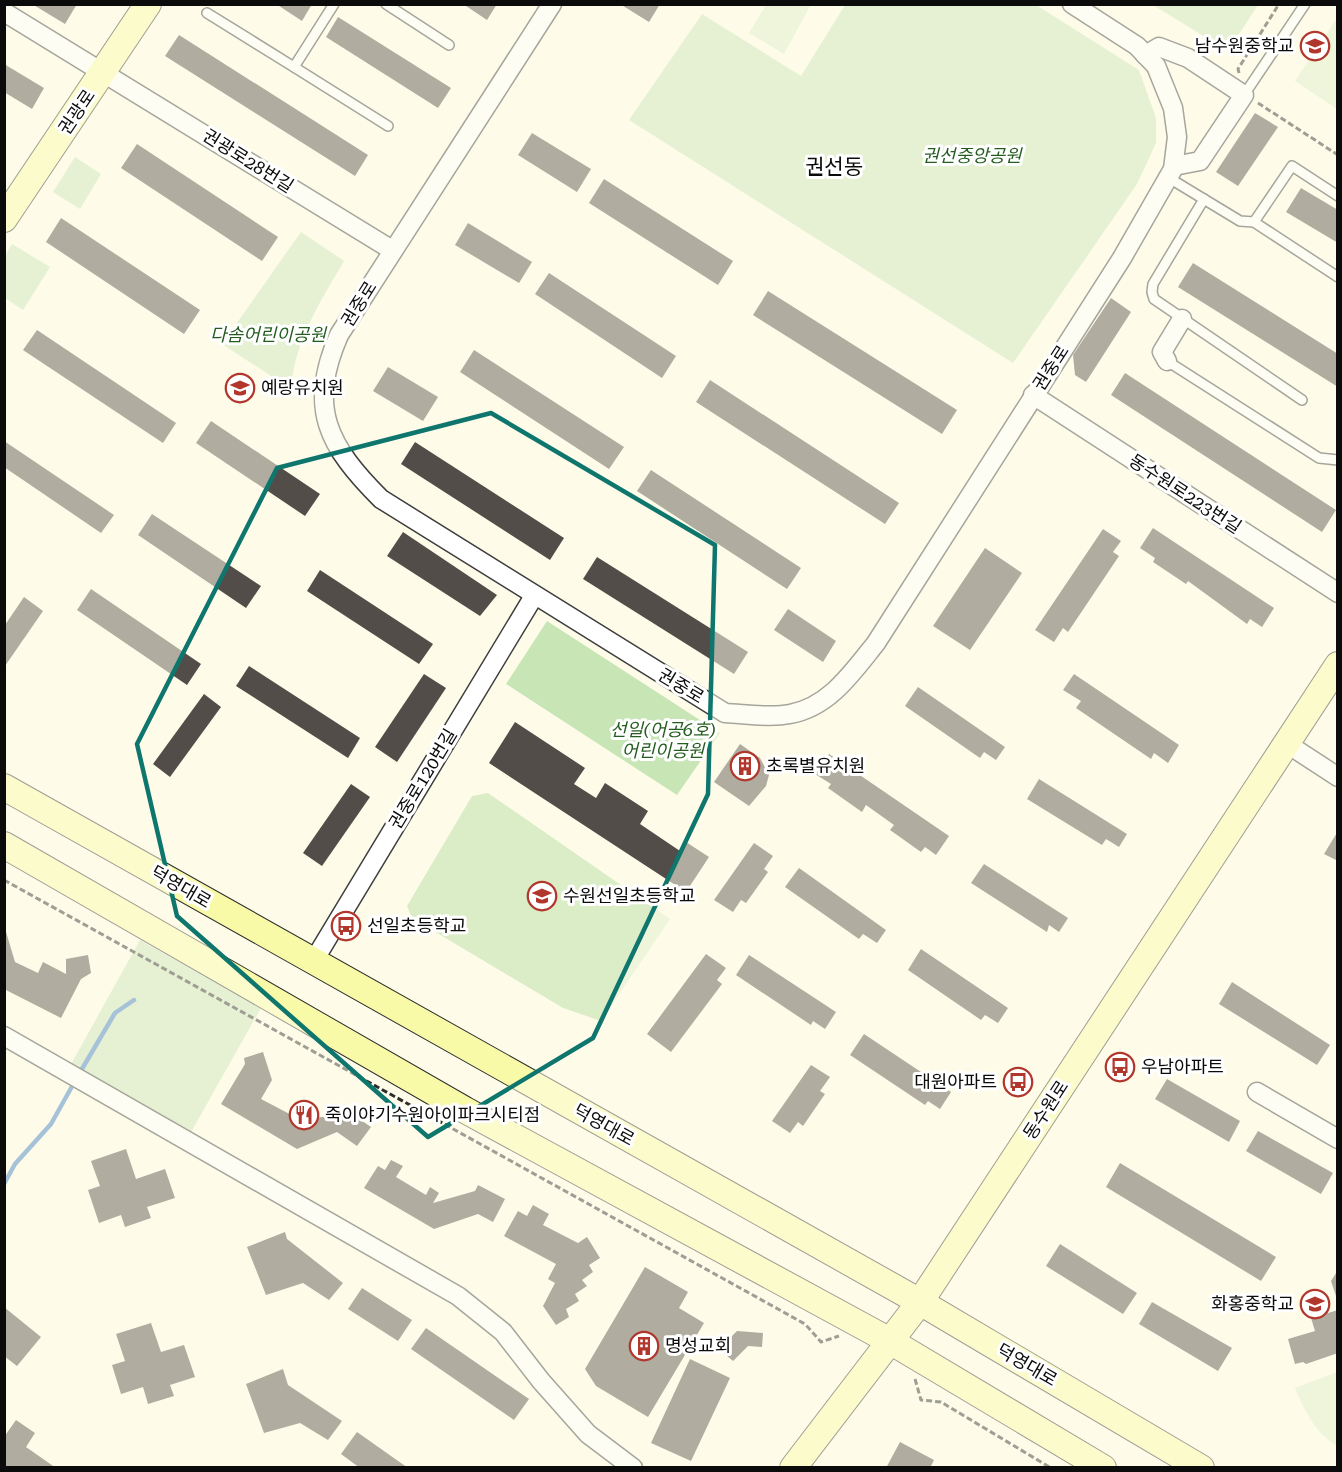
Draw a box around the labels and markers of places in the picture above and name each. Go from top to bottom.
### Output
school or university icon: 남수원중학교 [1299,30,1331,62]
place label: 남수원중학교 [1195,35,1294,56]
school or university icon: 예랑유치원 [224,372,256,404]
place label: 예랑유치원 [261,377,344,398]
building icon: 초록별유치원 [729,750,761,782]
place label: 초록별유치원 [766,755,865,776]
school or university icon: 수원선일초등학교 [526,880,558,912]
place label: 수원선일초등학교 [563,885,695,906]
bus stop icon: 선일초등학교 [330,910,362,942]
place label: 선일초등학교 [367,915,466,936]
bus stop icon: 우남아파트 [1104,1051,1136,1083]
place label: 우남아파트 [1141,1056,1224,1077]
bus stop icon: 대원아파트 [1002,1066,1034,1098]
place label: 대원아파트 [914,1071,997,1092]
restaurant icon: 죽이야기수원아이파크시티점 [288,1099,320,1131]
place label: 죽이야기수원아이파크시티점 [325,1104,540,1125]
school or university icon: 화홍중학교 [1299,1288,1331,1320]
place label: 화홍중학교 [1211,1293,1294,1314]
building icon: 명성교회 [628,1330,660,1362]
place label: 명성교회 [665,1335,731,1356]

